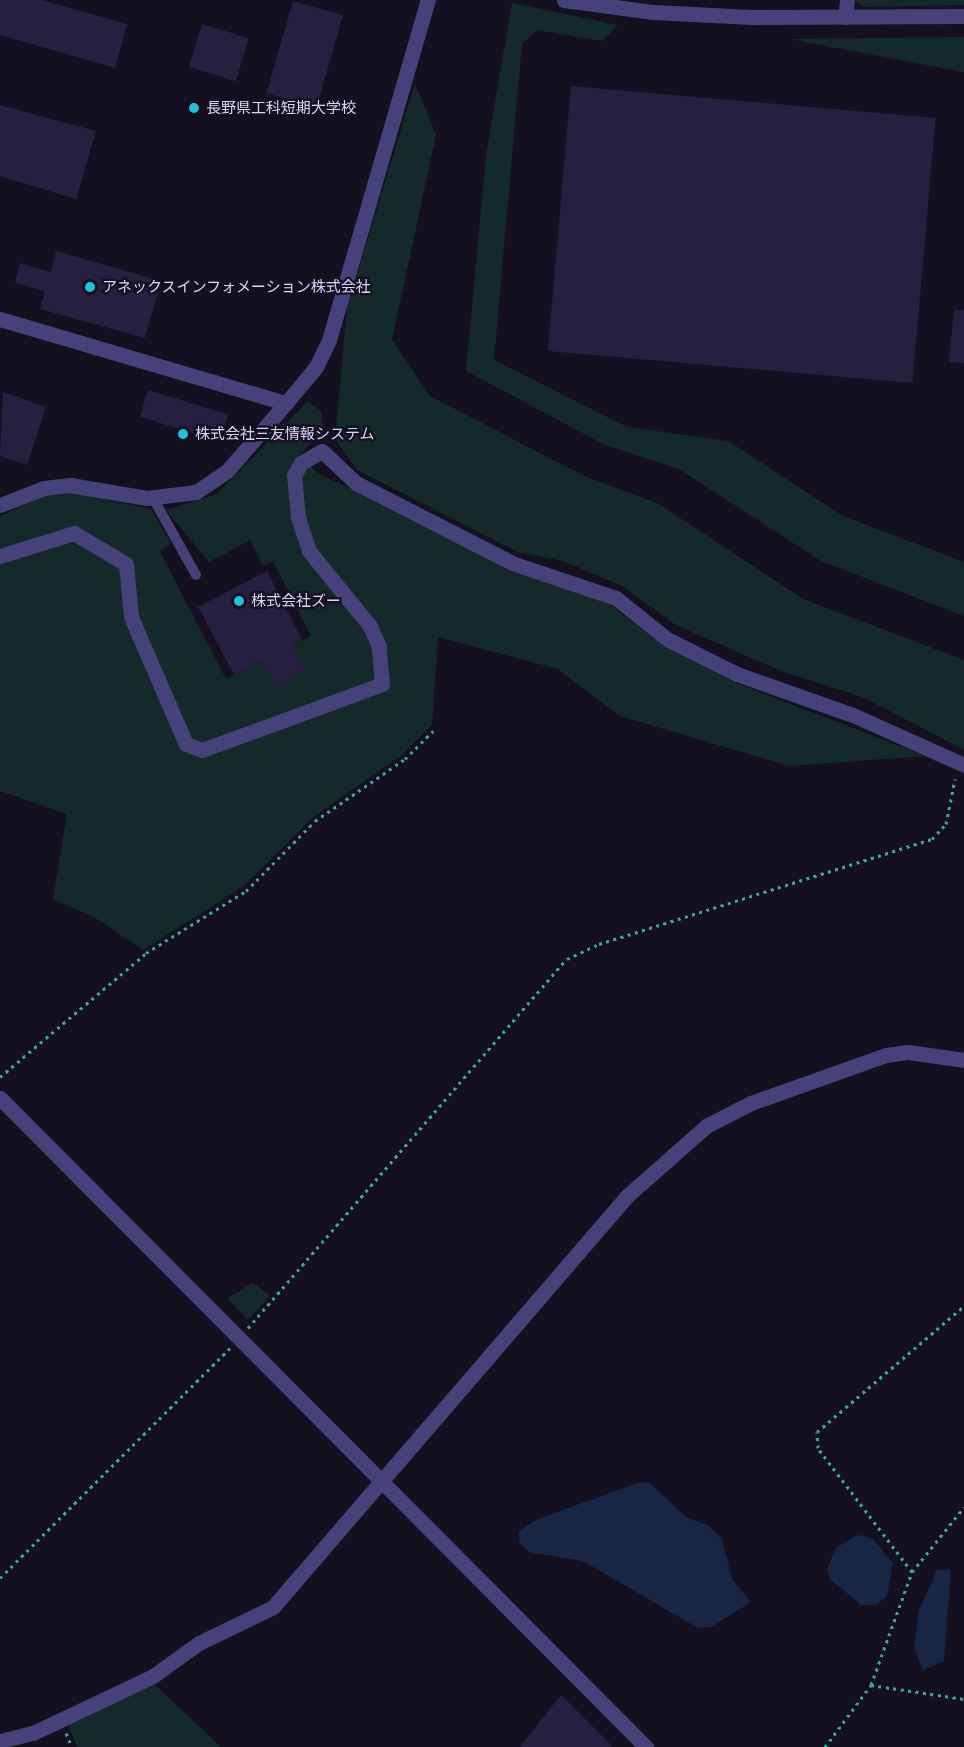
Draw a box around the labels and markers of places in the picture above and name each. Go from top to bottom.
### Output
place label: 長野県工科短期大学校 [206,99,356,117]
marker: 長野県工科短期大学校 [187,101,201,115]
place label: アネックスインフォメーション株式会社 [102,278,372,296]
marker: アネックスインフォメーション株式会社 [83,280,97,294]
place label: 株式会社三友情報システム [195,425,375,443]
marker: 株式会社三友情報システム [176,427,190,441]
place label: 株式会社ズー [251,592,341,610]
marker: 株式会社ズー [232,594,246,608]

